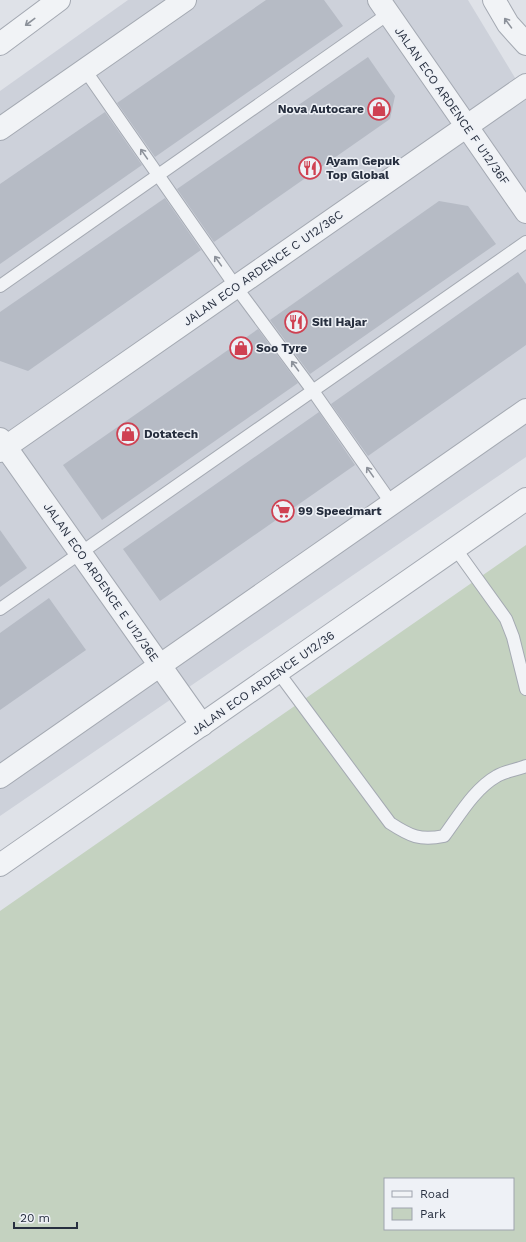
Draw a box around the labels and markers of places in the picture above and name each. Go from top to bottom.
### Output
shop icon: Nova Autocare [366,96,392,122]
place label: Nova Autocare [278,102,364,116]
place label: Ayam Gepuk Top Global [326,154,400,182]
restaurant icon: Ayam Gepuk Top Global [297,155,323,181]
restaurant icon: Siti Hajar [283,309,309,335]
place label: Siti Hajar [312,315,368,329]
shop icon: Soo Tyre [228,335,254,361]
place label: Soo Tyre [256,341,307,355]
shop icon: Dotatech [115,421,141,447]
place label: Dotatech [144,427,198,441]
supermarket icon: 99 Speedmart [270,498,296,524]
place label: 99 Speedmart [298,504,382,518]

